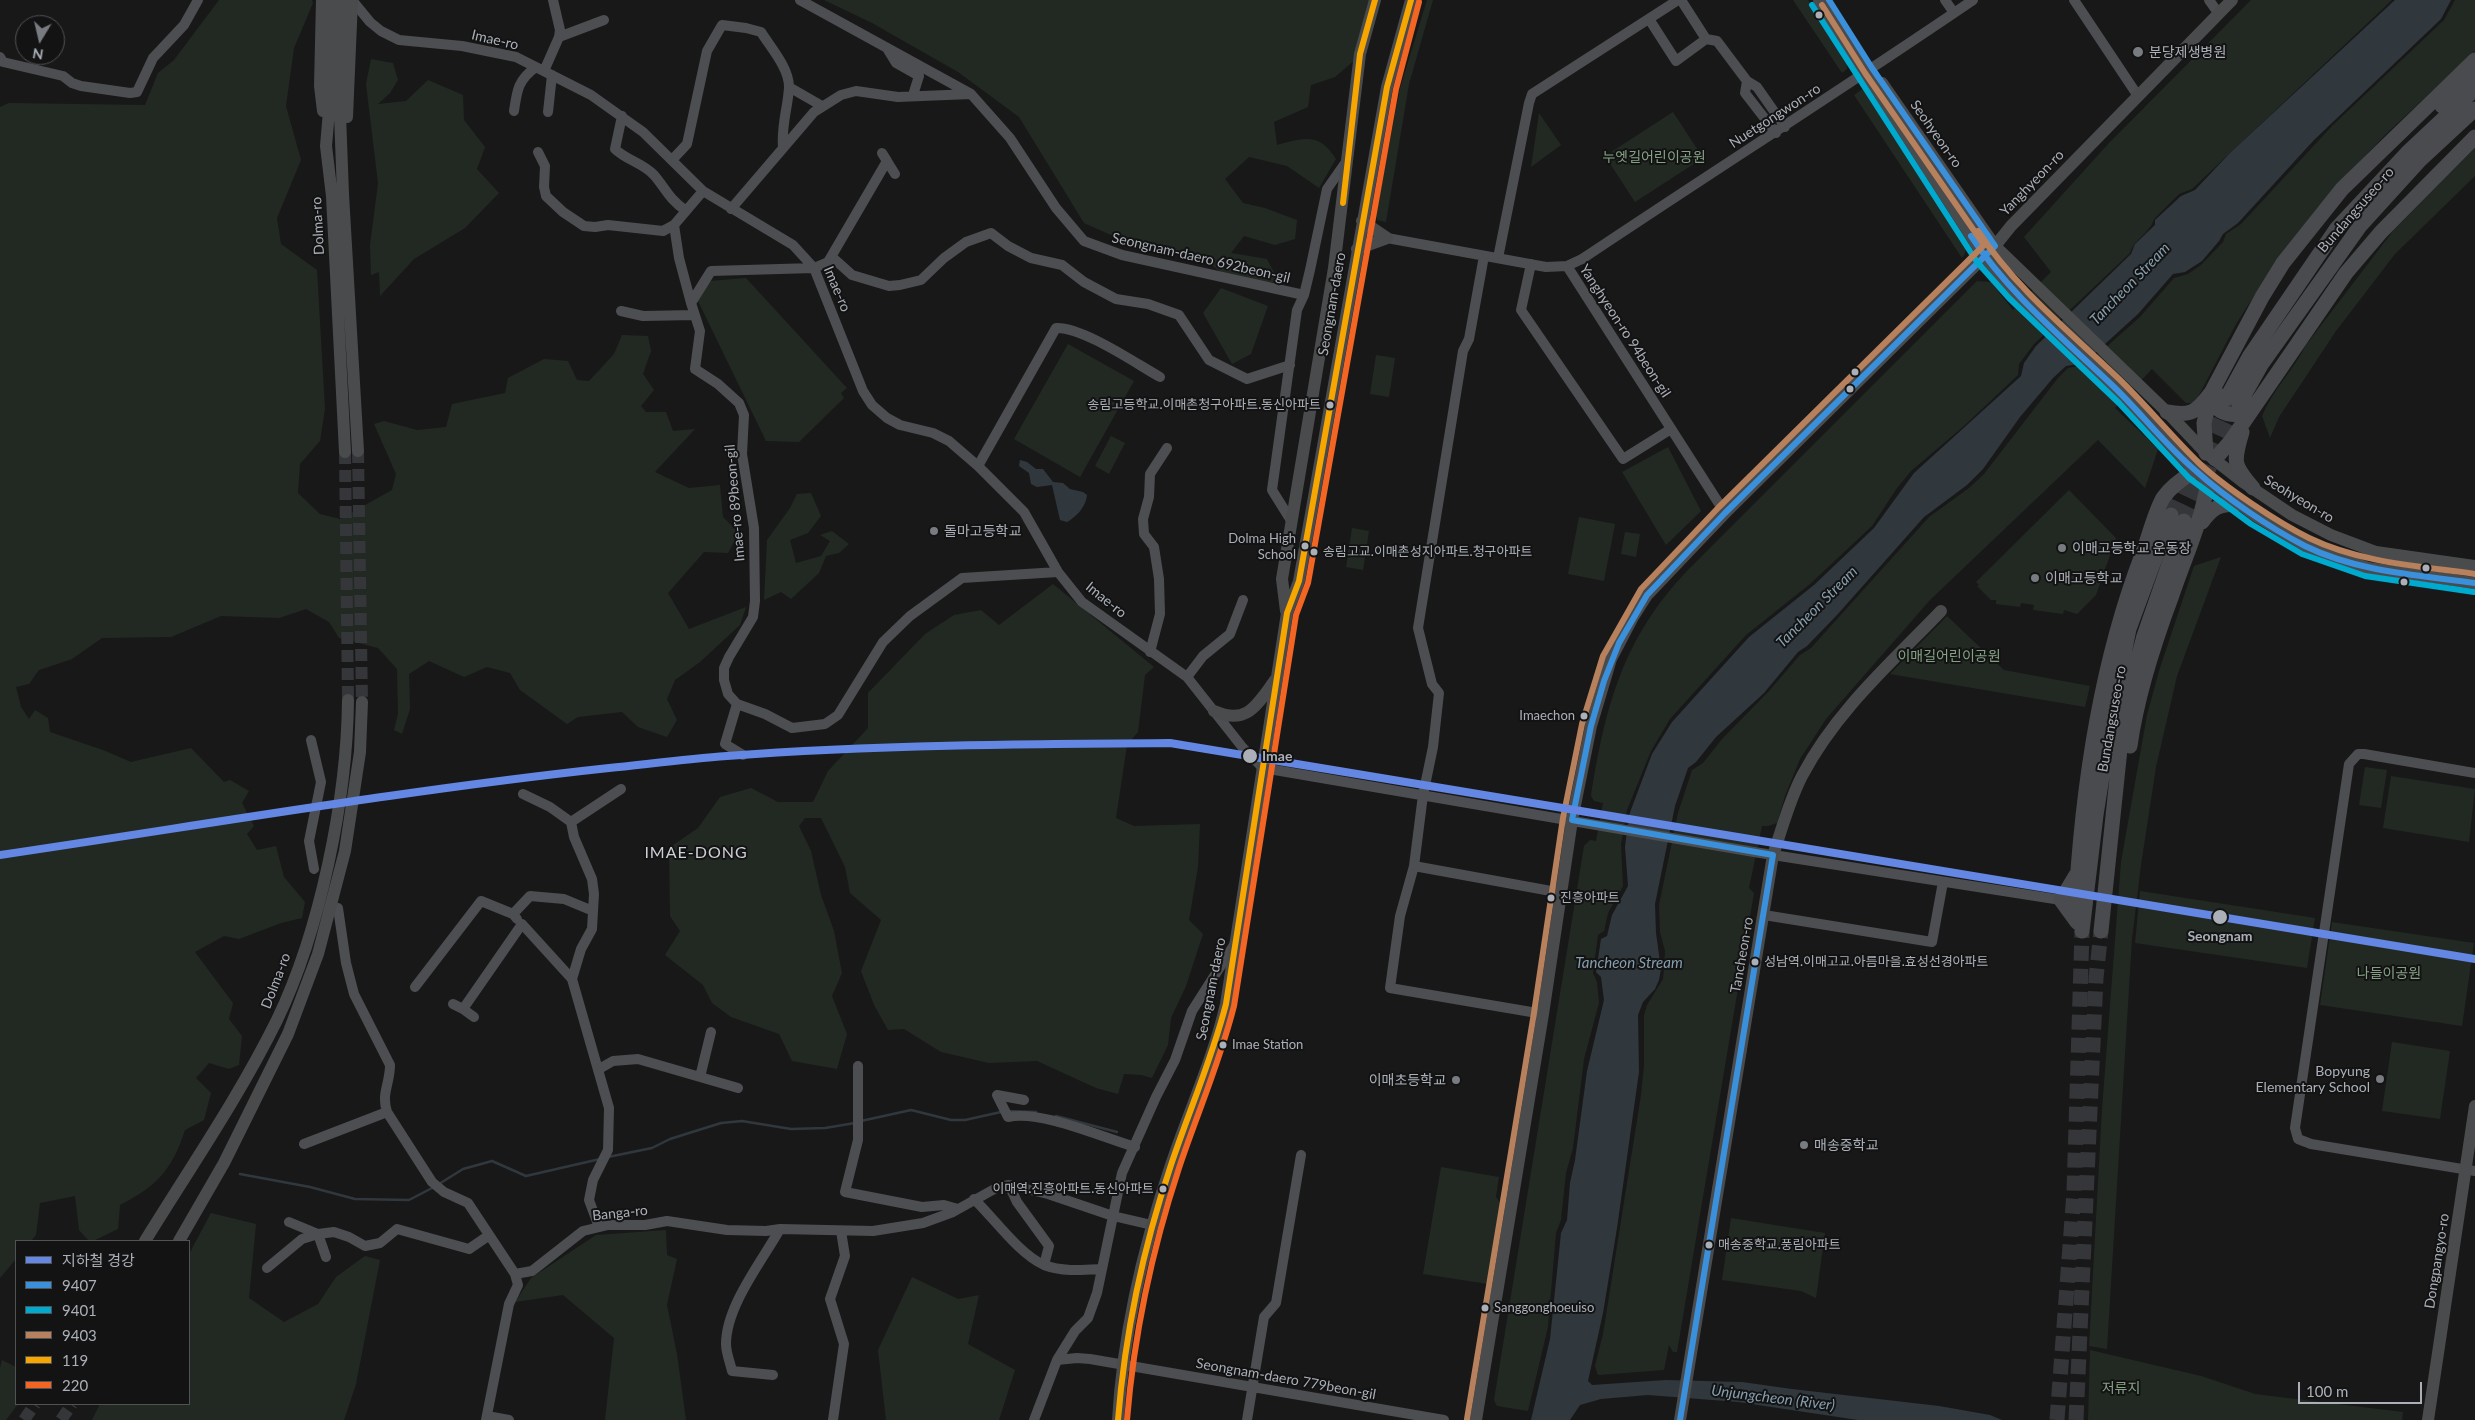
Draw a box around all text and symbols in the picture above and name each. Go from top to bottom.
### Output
unlabelled marker [1814,10,1824,20]
north arrow [15,15,65,65]
street label: Imae-ro [470,26,520,54]
place label: 분당제생병원 [2149,44,2226,60]
text: N [31,45,44,64]
marker: 분당제생병원 [2131,45,2145,59]
street label: Nuetgongwon-ro [1726,80,1824,152]
street label: Seohyeon-ro [1907,97,1965,171]
street label: Yanghyeon-ro [1996,147,2068,219]
park label: 누엣길어린이공원 [1602,149,1706,165]
street label: Bundangsuseo-ro [2314,164,2398,256]
street label: Dolma-ro [308,196,328,256]
street label: Seongnam-daero 692beon-gil [1110,229,1292,287]
water label: Tancheon Stream [2086,239,2174,329]
street label: Seongnam-daero [1315,251,1349,357]
street label: Yanghyeon-ro 94beon-gil [1576,261,1674,401]
street label: Imae-ro [820,264,854,314]
unlabelled marker [1850,367,1860,377]
unlabelled marker [1845,384,1855,394]
place label: 송림고등학교.이매촌청구아파트.동신아파트 [1088,397,1321,413]
marker: 송림고등학교.이매촌청구아파트.동신아파트 [1325,400,1335,410]
street label: Imae-ro 89beon-gil [722,444,748,562]
street label: Seohyeon-ro [2261,472,2337,526]
place label: 돌마고등학교 [944,523,1021,539]
marker: 돌마고등학교 [928,525,940,537]
place label: Dolma High School [1228,531,1296,562]
place label: 이매고등학교 운동장 [2072,540,2192,556]
marker: Dolma High School [1300,541,1310,551]
marker: 이매고등학교 운동장 [2056,542,2068,554]
place label: 송림고교.이매촌성지아파트.청구아파트 [1323,544,1532,560]
marker: 송림고교.이매촌성지아파트.청구아파트 [1309,547,1319,557]
water label: Tancheon Stream [1773,563,1861,651]
unlabelled marker [2421,563,2431,573]
place label: 이매고등학교 [2045,570,2122,586]
marker: 이매고등학교 [2029,572,2041,584]
unlabelled marker [2399,577,2409,587]
street label: Imae-ro [1082,578,1130,622]
park label: 이매길어린이공원 [1897,648,2001,664]
street label: Bundangsuseo-ro [2094,665,2130,773]
place label: Imaechon [1519,708,1575,724]
marker: Imaechon [1579,711,1589,721]
marker: Imae [1241,747,1259,765]
place label: Imae [1262,748,1292,764]
district label: IMAE-DONG [643,843,749,863]
place label: 진흥아파트 [1560,890,1620,906]
marker: 진흥아파트 [1546,893,1556,903]
marker: Seongnam [2211,908,2229,926]
street label: Tancheon-ro [1727,916,1757,994]
place label: Seongnam [2187,928,2253,944]
street label: Seongnam-daero [1193,936,1229,1042]
street label: Dolma-ro [258,951,294,1011]
water label: Tancheon Stream [1575,954,1683,972]
place label: 성남역.이매고교.아름마을.효성선경아파트 [1764,954,1988,970]
marker: 성남역.이매고교.아름마을.효성선경아파트 [1750,957,1760,967]
park label: 나들이공원 [2357,965,2421,981]
place label: Imae Station [1232,1037,1303,1053]
marker: Imae Station [1218,1040,1228,1050]
place label: Bopyung Elementary School [2256,1063,2370,1096]
place label: 이매초등학교 [1369,1072,1446,1088]
marker: Bopyung Elementary School [2374,1073,2386,1085]
marker: 이매초등학교 [1450,1074,1462,1086]
place label: 매송중학교 [1814,1137,1878,1153]
marker: 매송중학교 [1798,1139,1810,1151]
place label: 이매역.진흥아파트.동신아파트 [992,1181,1154,1197]
marker: 이매역.진흥아파트.동신아파트 [1158,1184,1168,1194]
street label: Banga-ro [591,1202,649,1224]
street label: Dongpangyo-ro [2421,1212,2453,1310]
place label: 매송중학교.풍림아파트 [1718,1237,1841,1253]
legend [15,1240,190,1405]
marker: 매송중학교.풍림아파트 [1704,1240,1714,1250]
text: 지하철 경강 [62,1251,135,1269]
text: 9407 [62,1276,97,1294]
place label: Sanggonghoeuiso [1494,1300,1594,1316]
text: 9401 [62,1301,97,1319]
marker: Sanggonghoeuiso [1480,1303,1490,1313]
text: 9403 [62,1326,97,1344]
text: 119 [62,1351,88,1369]
street label: Seongnam-daero 779beon-gil [1195,1355,1377,1403]
scale bar [2300,1372,2424,1404]
text: 220 [62,1376,88,1394]
park label: 저류지 [2102,1380,2140,1396]
water label: Unjungcheon (River) [1710,1381,1836,1415]
text: 100 m [2306,1382,2348,1400]

